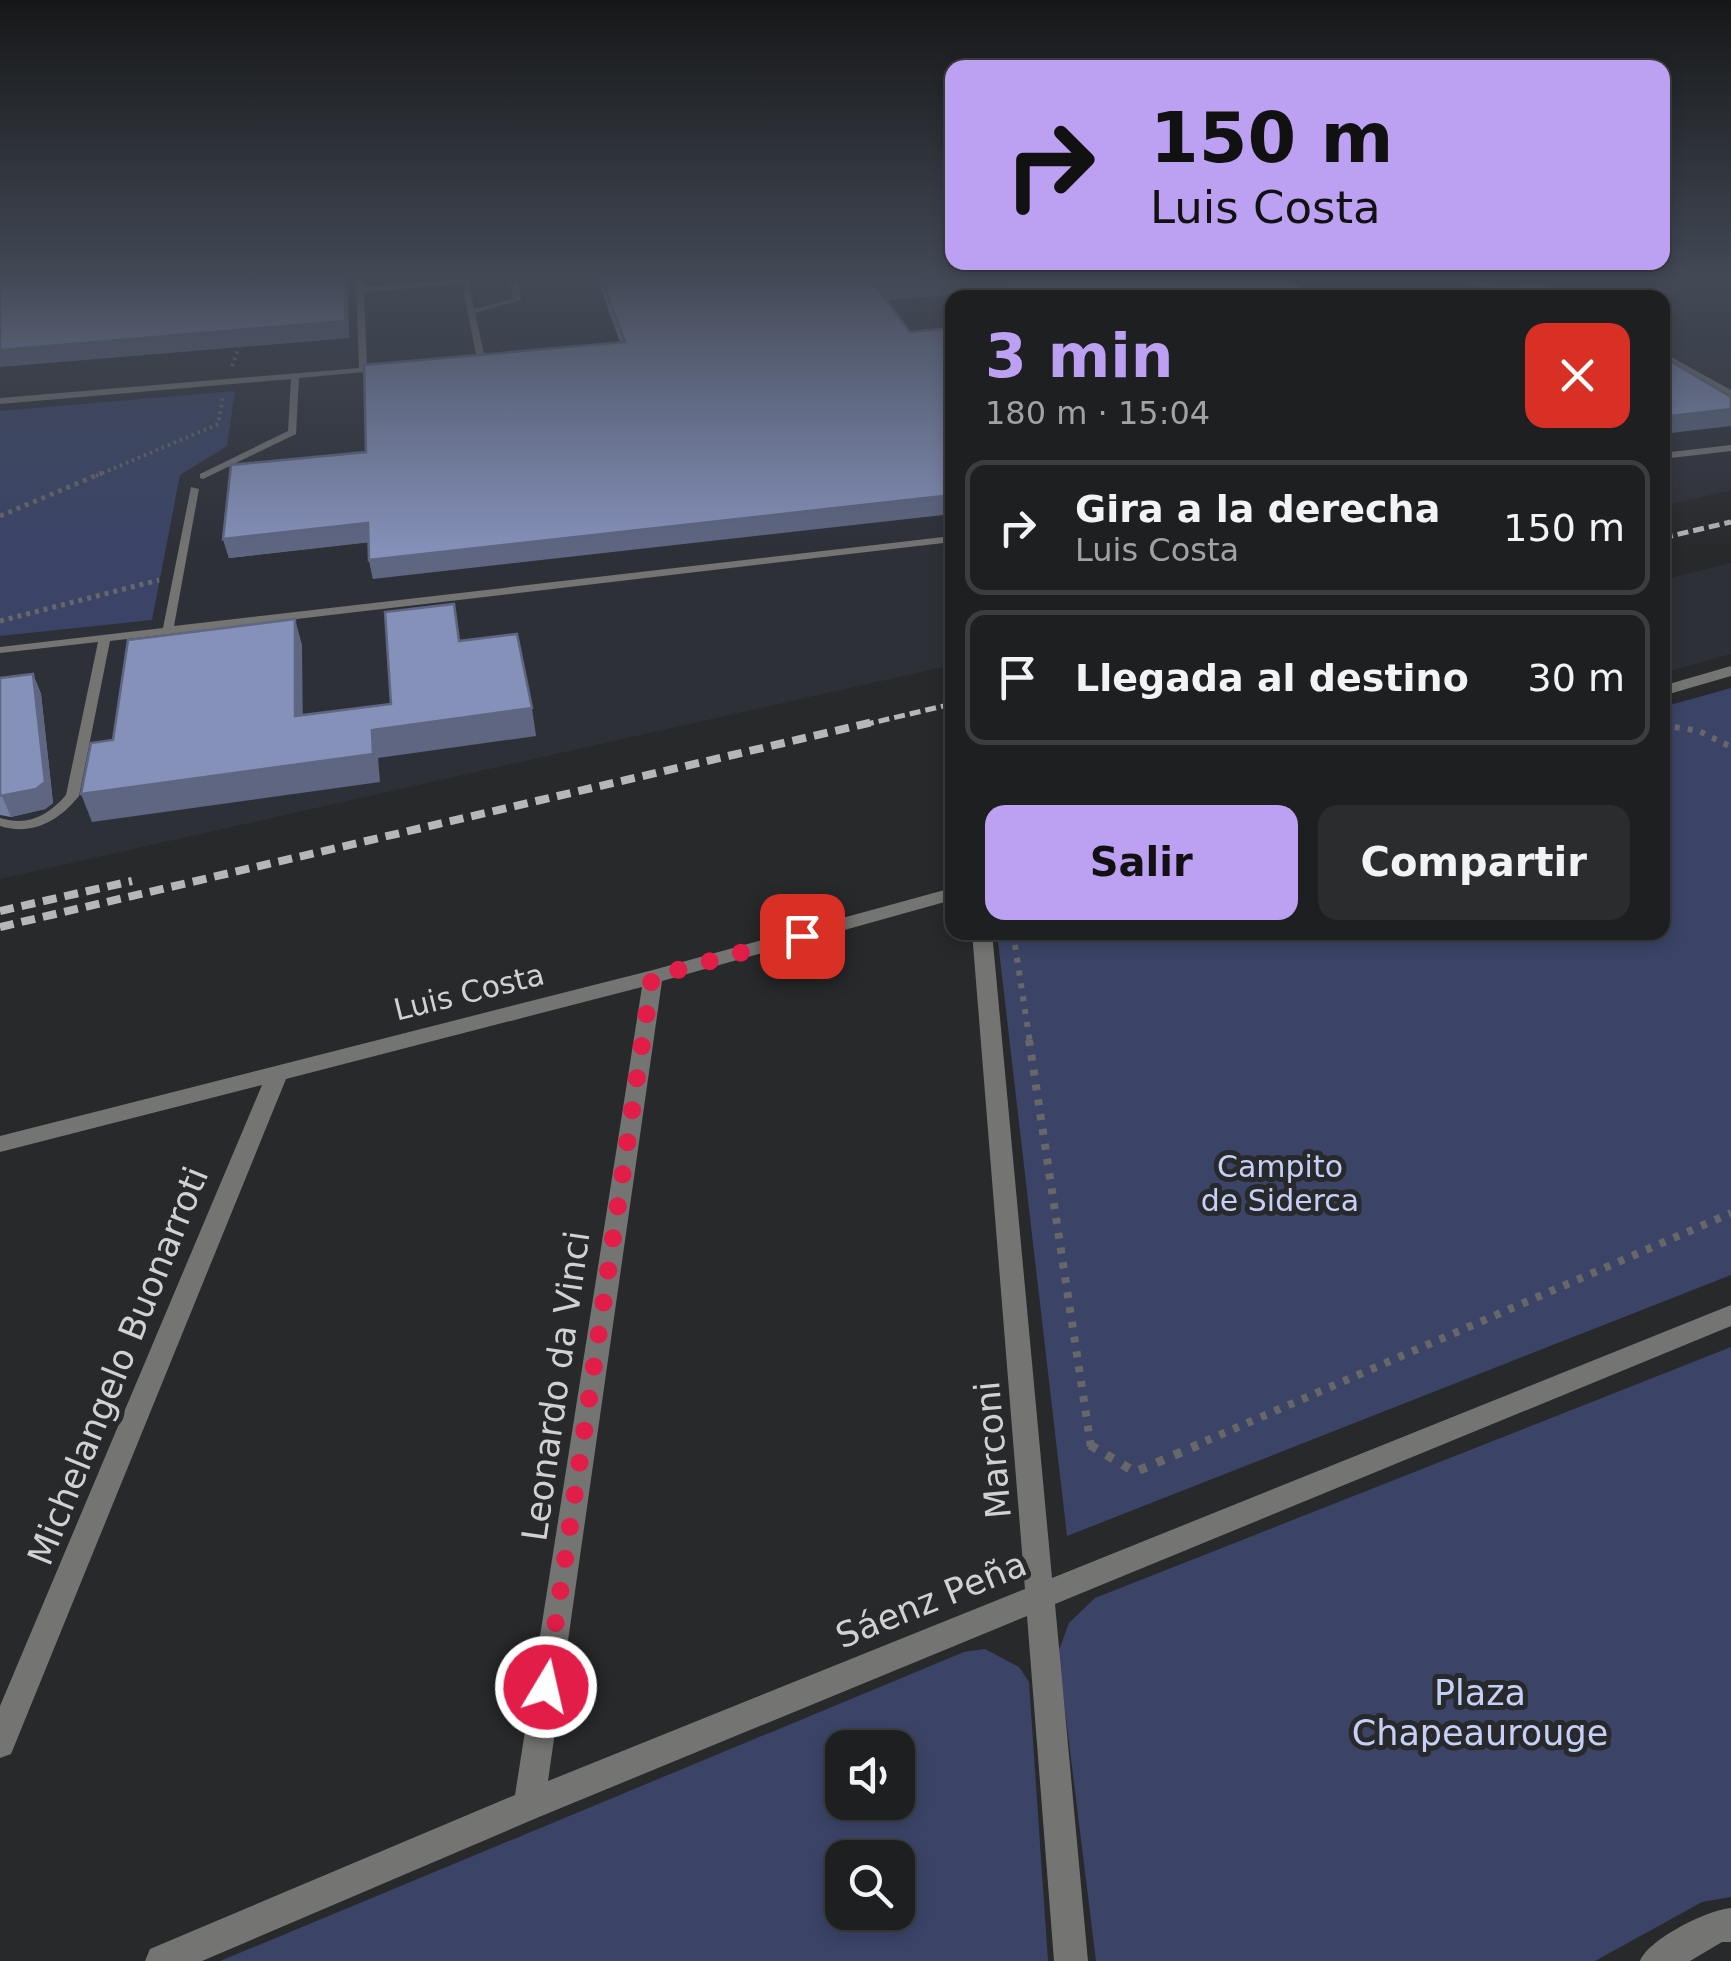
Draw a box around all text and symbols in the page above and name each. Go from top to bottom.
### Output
text: 150 m [1150,97,1393,179]
icon: right [985,100,1115,230]
text: Luis Costa [1150,181,1381,234]
text: 3 min [985,321,1173,391]
button: close [1525,323,1630,428]
text: 180 m · 15:04 [985,394,1210,432]
text: Gira a la derecha [1075,487,1440,531]
icon: right [990,500,1045,555]
text: 150 m [1503,506,1625,550]
text: Luis Costa [1075,531,1239,569]
icon: arrive [990,650,1045,705]
text: Llegada al destino [1075,656,1469,700]
text: 30 m [1528,656,1625,700]
button: Salir [985,805,1298,920]
button: Compartir [1318,805,1630,920]
pin [760,894,845,979]
icon: arrive [775,909,830,964]
street label: Luis Costa [390,956,548,1028]
park label: Campito de Siderca [1201,1149,1359,1218]
street label: Michelangelo Buonarroti [20,1161,216,1571]
street label: Leonardo da Vinci [514,1228,598,1544]
street label: Marconi [967,1380,1019,1520]
street label: Sáenz Peña [830,1544,1032,1656]
position arrow [494,1635,598,1739]
park label: Plaza Chapeaurouge [1352,1673,1608,1753]
map controls [825,1730,915,1930]
button: sound [825,1730,915,1820]
button: search [825,1840,915,1930]

